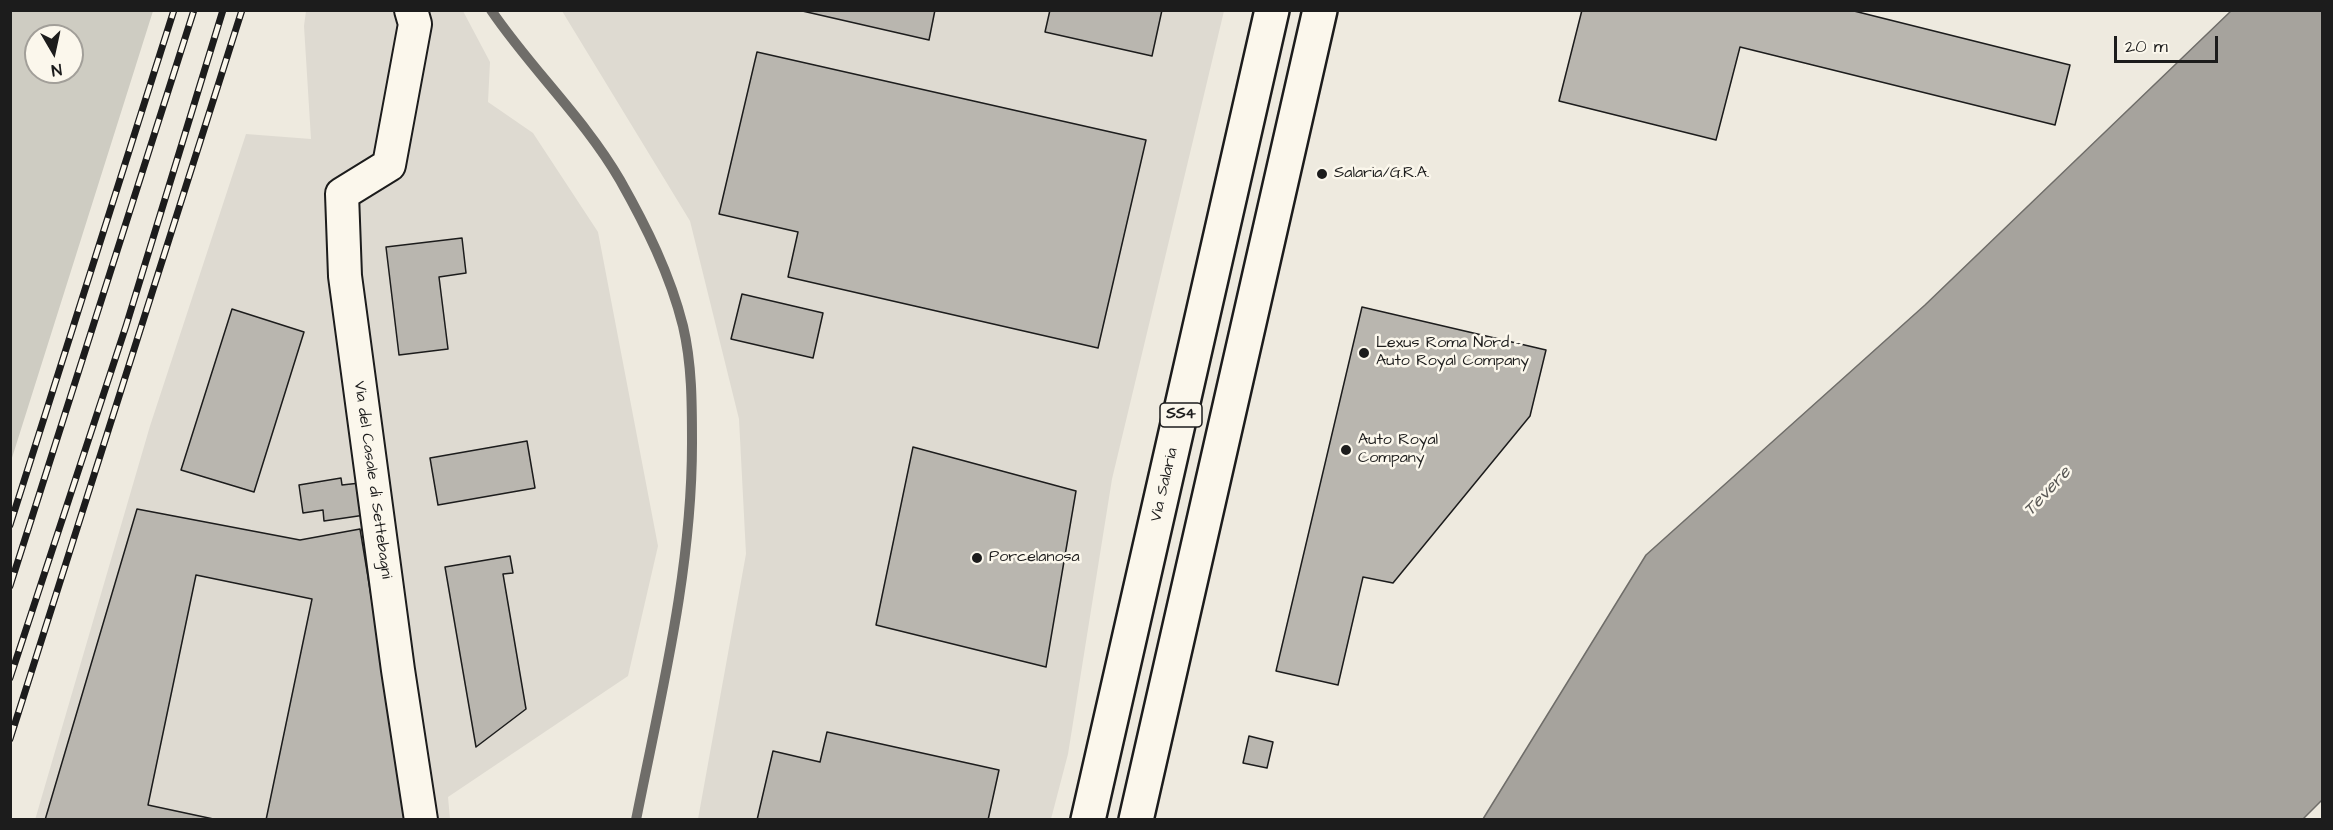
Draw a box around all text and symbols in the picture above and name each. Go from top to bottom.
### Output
north arrow [24,24,84,84]
scale bar [2117,24,2220,62]
text: 20 m [2125,34,2168,59]
text: N [50,58,63,81]
place label: Salaria/G.R.A. [1334,164,1429,184]
marker: Salaria/G.R.A. [1315,167,1329,181]
place label: Lexus Roma Nord - Auto Royal Company [1376,334,1529,372]
marker: Lexus Roma Nord - Auto Royal Company [1357,346,1371,360]
street label: Via del Casale di Settebagni [349,380,395,580]
road number: SS4 [1160,403,1202,427]
place label: Auto Royal Company [1358,431,1438,469]
marker: Auto Royal Company [1339,443,1353,457]
street label: Via Salaria [1147,446,1183,524]
water label: Tevere [2020,463,2076,521]
place label: Porcelanosa [989,548,1080,568]
marker: Porcelanosa [970,551,984,565]

